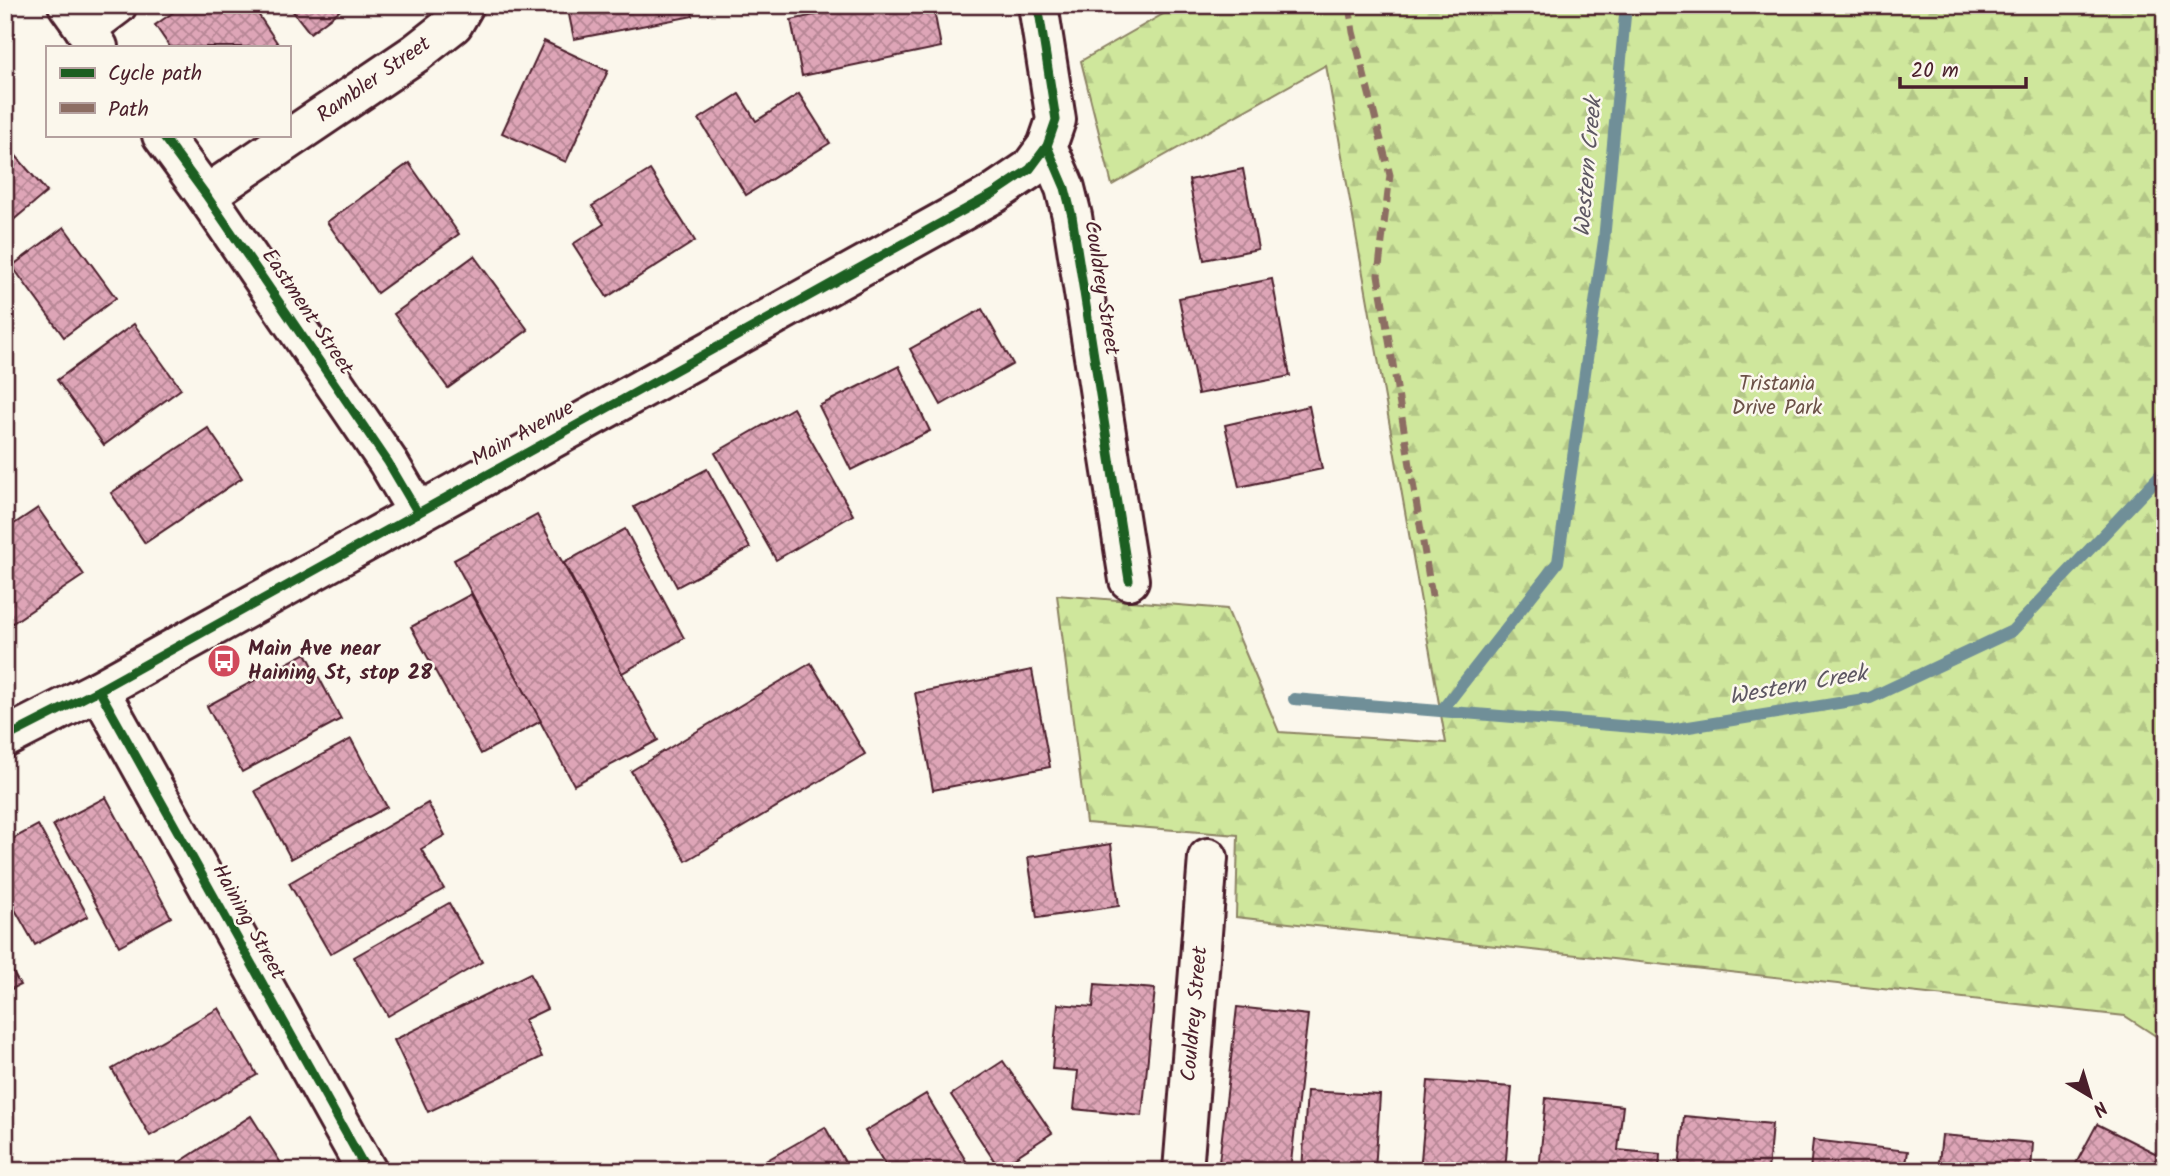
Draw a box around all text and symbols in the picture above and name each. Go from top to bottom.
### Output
street label: Rambler Street [310,28,439,132]
legend [46,46,290,136]
scale bar [1900,46,2026,90]
text: 20 m [1911,55,1959,88]
text: Cycle path [108,58,202,91]
water label: Western Creek [1565,93,1613,238]
text: Path [108,94,149,127]
street label: Couldrey Street [1074,218,1128,358]
street label: Eastment Street [252,242,362,383]
park label: Tristania Drive Park [1732,368,1822,425]
street label: Main Avenue [466,392,581,476]
place label: Main Ave near Haining St, stop 28 [248,633,433,690]
bus stop icon: Main Ave near Haining St, stop 28 [205,642,243,680]
water label: Western Creek [1726,656,1873,716]
street label: Haining Street [203,858,294,987]
street label: Couldrey Street [1173,944,1217,1083]
north arrow [2054,1060,2124,1130]
text: N [2085,1092,2113,1123]

